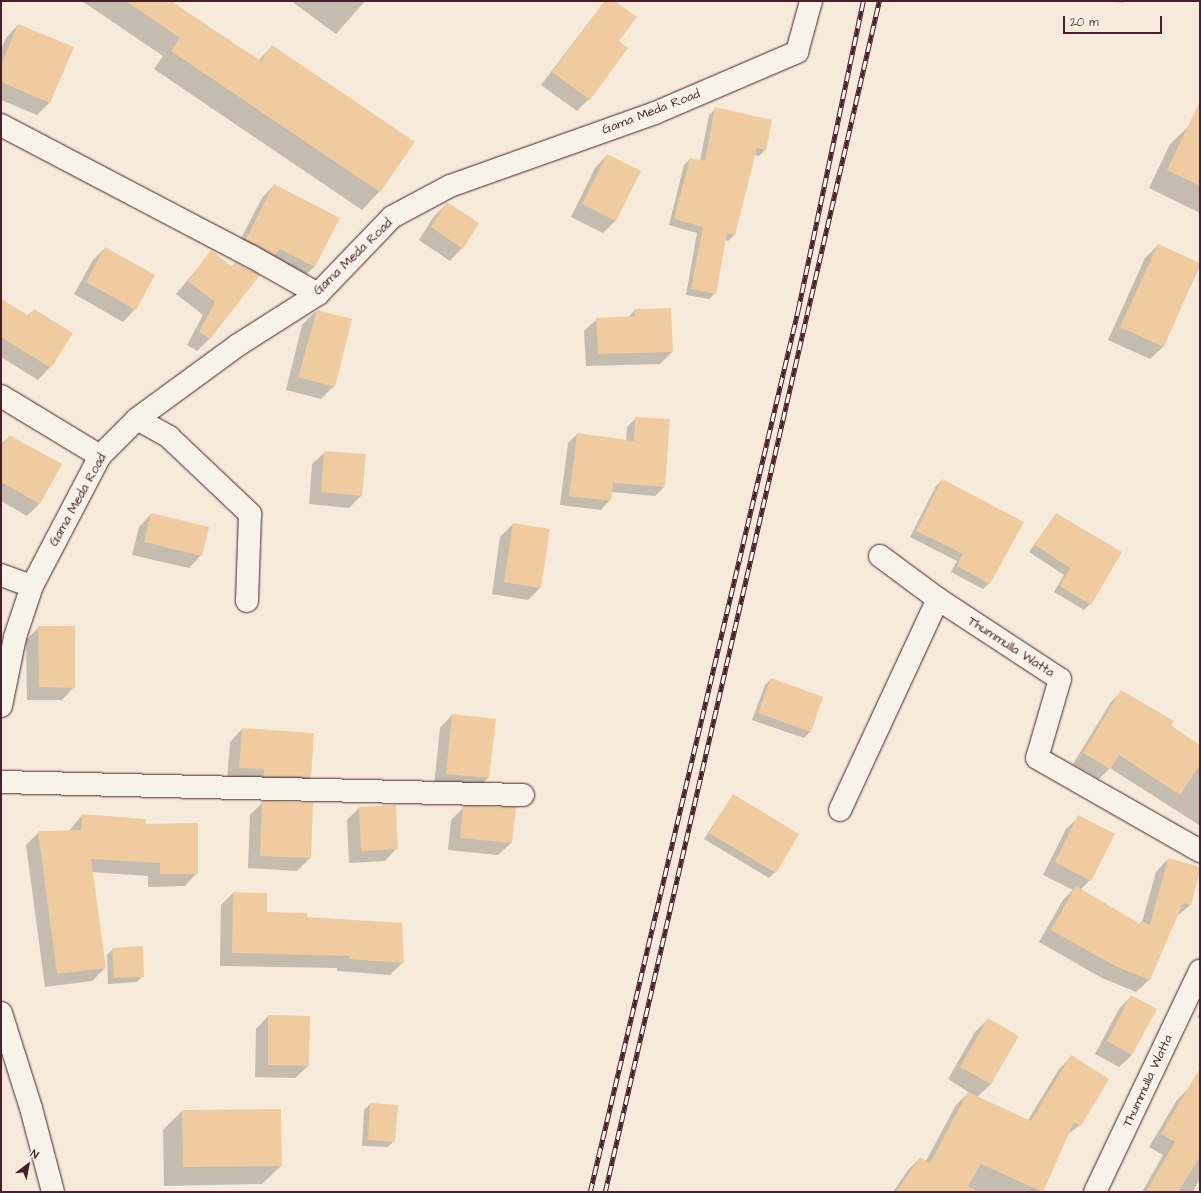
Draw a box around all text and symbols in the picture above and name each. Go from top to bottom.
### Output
scale bar [1065,8,1164,34]
text: 20 m [1070,14,1099,31]
street label: Gama Meda Road [600,86,702,138]
street label: Gama Meda Road [310,215,396,299]
street label: Gama Meda Road [46,451,110,549]
street label: Thummulla Watta [965,613,1057,681]
street label: Thummulla Watta [1120,1032,1176,1130]
north arrow [8,1145,48,1185]
text: N [28,1146,42,1163]

